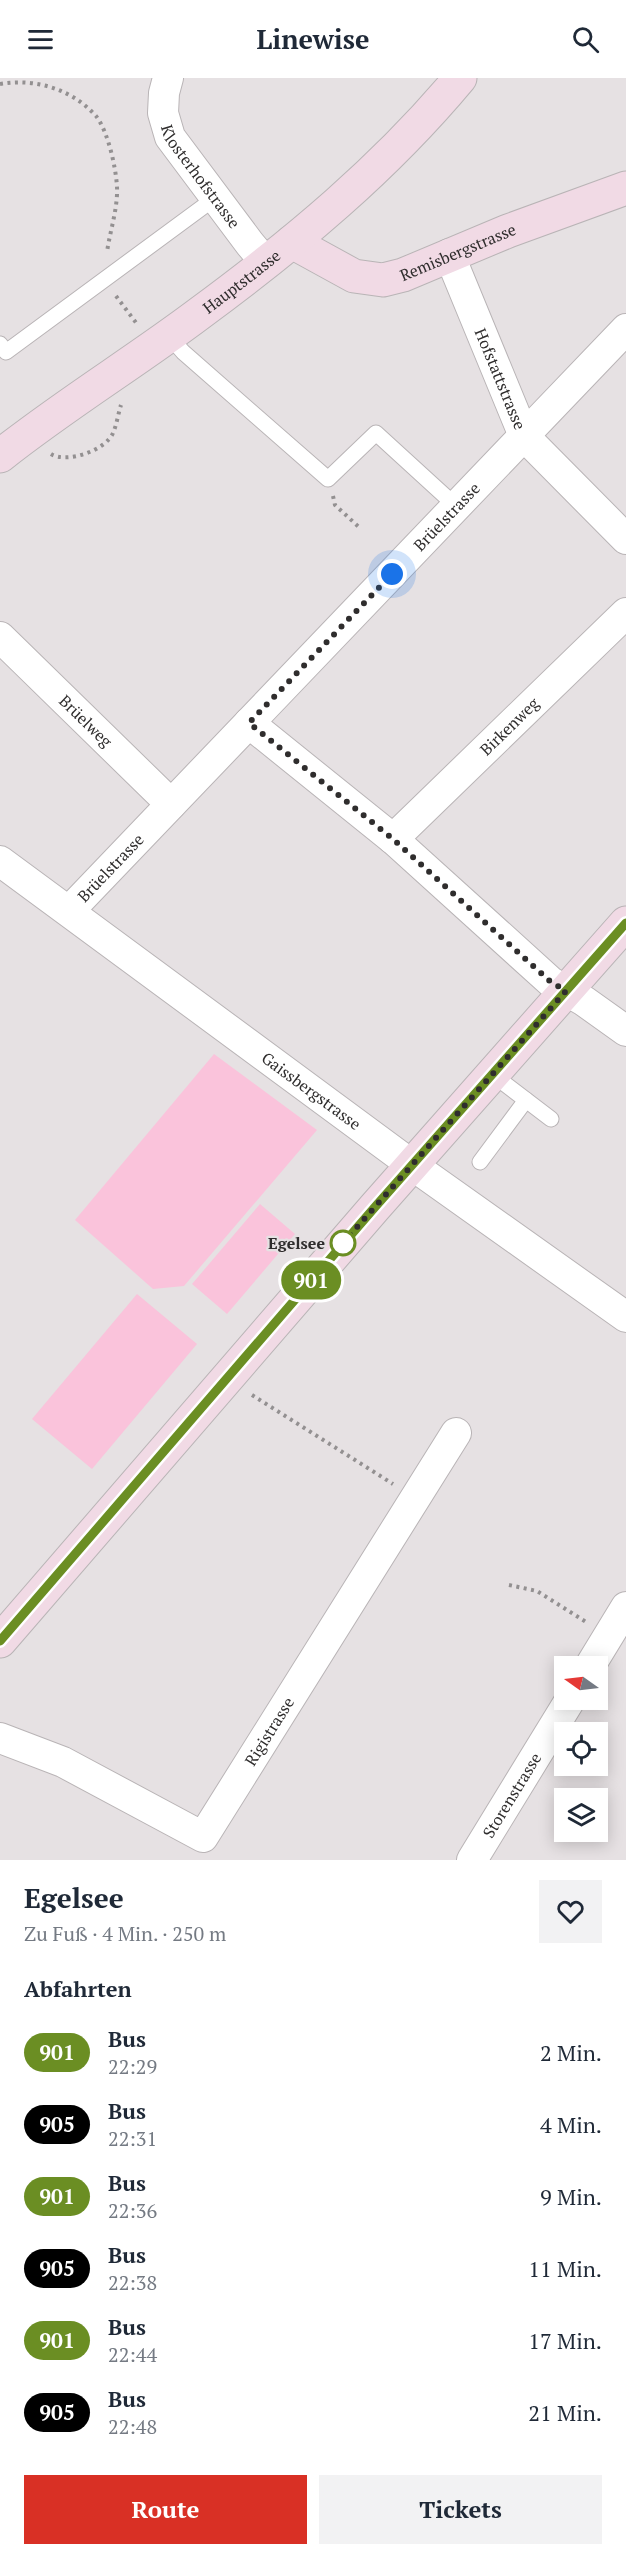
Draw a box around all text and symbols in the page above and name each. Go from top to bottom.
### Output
text: Linewise [256,21,370,57]
icon: menu [24,23,57,56]
icon: search [569,23,602,56]
street label: Klosterhofstrasse [156,122,246,233]
street label: Remisbergstrasse [396,218,519,286]
street label: Hauptstrasse [198,244,285,318]
street label: Hofstattstrasse [470,325,531,433]
street label: Brüelstrasse [408,477,485,556]
your location [377,559,407,589]
street label: Brüelweg [55,690,118,752]
street label: Birkenweg [475,692,544,760]
street label: Brüelstrasse [72,829,149,907]
street label: Gaissbergstrasse [257,1047,366,1135]
marker: Egelsee [330,1230,356,1256]
place label: Egelsee [268,1232,325,1254]
line badge: 901 [276,1260,346,1300]
text: 901 [293,1266,329,1294]
north arrow [554,1656,608,1710]
map controls [554,1656,608,1842]
street label: Rigistrasse [239,1693,299,1770]
button: locate [554,1722,608,1776]
street label: Storenstrasse [477,1748,546,1842]
button: layers [554,1788,608,1842]
text: Egelsee [24,1879,124,1916]
button: heart [539,1880,602,1943]
text: Zu Fuß · 4 Min. · 250 m [24,1920,226,1947]
text: Abfahrten [24,1974,132,2003]
text: Bus [108,2024,146,2053]
text: 901 [39,2038,75,2066]
text: 2 Min. [540,2038,602,2067]
text: 22:29 [108,2053,157,2080]
text: Bus [108,2096,146,2125]
text: 905 [39,2110,75,2138]
text: 4 Min. [540,2110,602,2139]
text: 22:31 [108,2125,157,2152]
text: Bus [108,2168,146,2197]
text: 901 [39,2182,75,2210]
text: 9 Min. [540,2182,602,2211]
text: 22:36 [108,2197,157,2224]
text: Bus [108,2240,146,2269]
text: 905 [39,2254,75,2282]
text: 11 Min. [528,2254,602,2283]
text: 22:38 [108,2269,157,2296]
text: Bus [108,2312,146,2341]
text: 901 [39,2326,75,2354]
text: 17 Min. [528,2326,602,2355]
text: 22:44 [108,2341,157,2368]
text: Bus [108,2384,146,2413]
text: 905 [39,2398,75,2426]
text: 21 Min. [528,2398,602,2427]
text: 22:48 [108,2413,157,2440]
button: Route [24,2475,307,2544]
button: Tickets [319,2475,602,2544]

